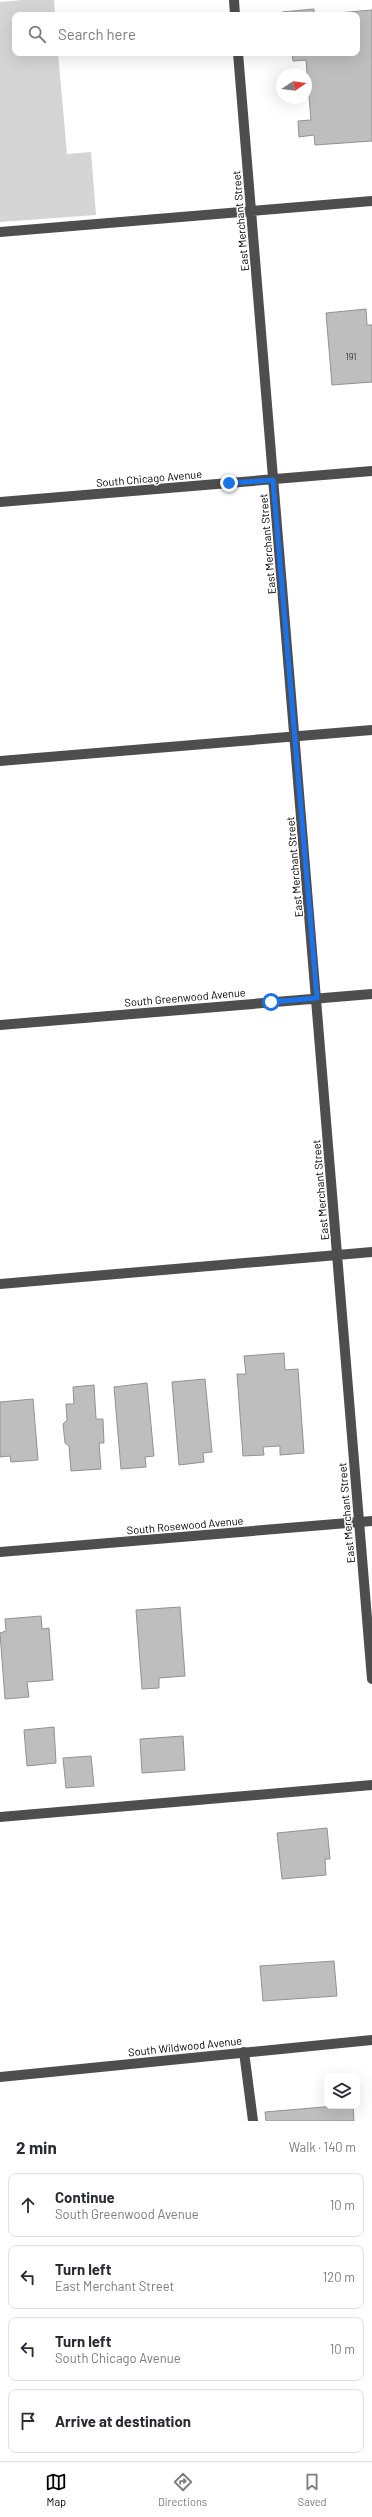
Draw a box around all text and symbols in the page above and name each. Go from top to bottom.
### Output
search box [12,12,360,56]
icon: search [26,23,48,45]
text: Search here [58,25,136,43]
north arrow [276,68,312,104]
street label: East Merchant Street [229,170,251,272]
house number: 191 [346,351,356,362]
street label: South Chicago Avenue [96,467,203,489]
route end [220,474,238,492]
street label: East Merchant Street [256,493,278,595]
street label: East Merchant Street [283,816,305,918]
street label: South Greenwood Avenue [124,985,246,1009]
route start [262,993,280,1011]
street label: East Merchant Street [309,1139,331,1241]
street label: East Merchant Street [335,1462,357,1564]
street label: South Rosewood Avenue [126,1513,244,1537]
street label: South Wildwood Avenue [127,2034,243,2058]
map controls [324,2073,360,2109]
button: layers [324,2073,360,2109]
text: 2 min [16,2137,57,2157]
text: Walk · 140 m [289,2139,356,2155]
text: Continue [55,2188,115,2206]
icon: ahead [17,2194,39,2216]
text: 10 m [330,2197,355,2213]
text: South Greenwood Avenue [55,2206,199,2222]
text: Turn left [55,2260,111,2278]
icon: left [17,2266,39,2288]
text: 120 m [323,2269,355,2285]
text: East Merchant Street [55,2278,174,2294]
text: Turn left [55,2332,111,2350]
icon: left [17,2338,39,2360]
text: 10 m [330,2341,355,2357]
text: South Chicago Avenue [55,2350,181,2366]
icon: arrive [17,2410,39,2432]
text: Arrive at destination [55,2412,191,2430]
tab: Map [45,2471,67,2508]
tab: Directions [158,2471,207,2508]
tab: Saved [298,2471,327,2508]

